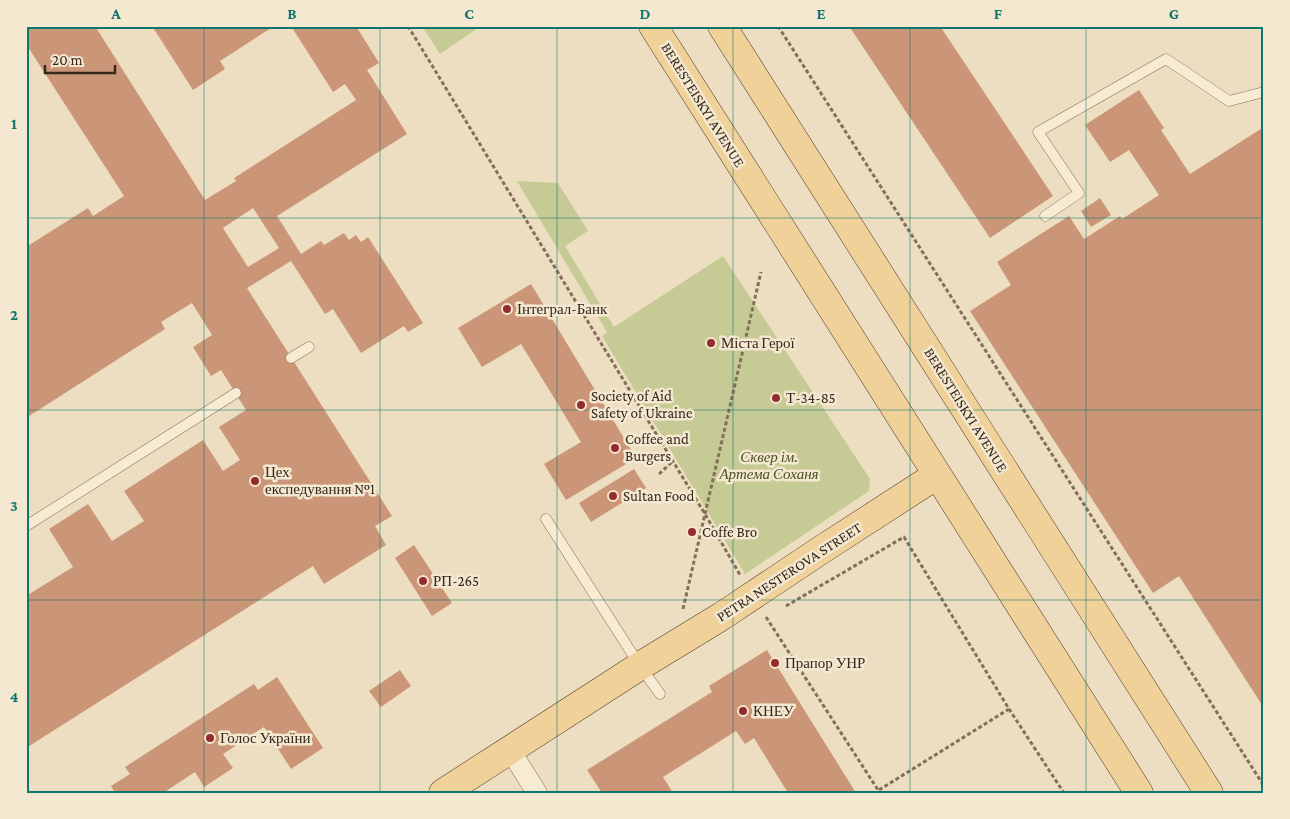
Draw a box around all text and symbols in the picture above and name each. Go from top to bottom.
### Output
text: A [110,5,121,22]
text: B [287,5,297,22]
text: C [464,5,474,22]
text: D [639,5,651,22]
text: E [816,5,826,22]
text: F [994,5,1003,22]
text: G [1169,5,1179,22]
street label: BERESTEISKYI AVENUE [658,40,748,170]
scale bar [45,42,115,74]
text: 20 m [52,52,83,68]
text: 1 [11,115,17,132]
place label: Інтеграл-Банк [517,301,608,317]
marker: Інтеграл-Банк [501,303,513,315]
text: 2 [10,306,18,323]
place label: Міста Герої [721,335,796,351]
marker: Міста Герої [705,337,717,349]
street label: BERESTEISKYI AVENUE [921,345,1011,475]
place label: Society of Aid Safety of Ukraine [591,388,693,422]
place label: Т-34-85 [786,390,836,406]
marker: Т-34-85 [770,392,782,404]
marker: Society of Aid Safety of Ukraine [575,399,587,411]
place label: Coffee and Burgers [625,431,689,465]
marker: Coffee and Burgers [609,442,621,454]
park label: Сквер ім. Артема Соханя [718,449,819,482]
place label: Цех експедування №1 [265,464,375,497]
marker: Цех експедування №1 [249,475,261,487]
place label: Sultan Food [623,488,695,504]
marker: Sultan Food [607,490,619,502]
text: 3 [10,497,18,514]
street label: PETRA NESTEROVA STREET [714,519,864,625]
place label: Coffe Bro [702,524,757,540]
marker: Coffe Bro [686,526,698,538]
place label: РП-265 [433,573,479,589]
marker: РП-265 [417,575,429,587]
place label: Прапор УНР [785,655,865,671]
marker: Прапор УНР [769,657,781,669]
text: 4 [10,688,19,705]
place label: КНЕУ [753,703,794,719]
marker: КНЕУ [737,705,749,717]
place label: Голос України [220,730,310,746]
marker: Голос України [204,732,216,744]

